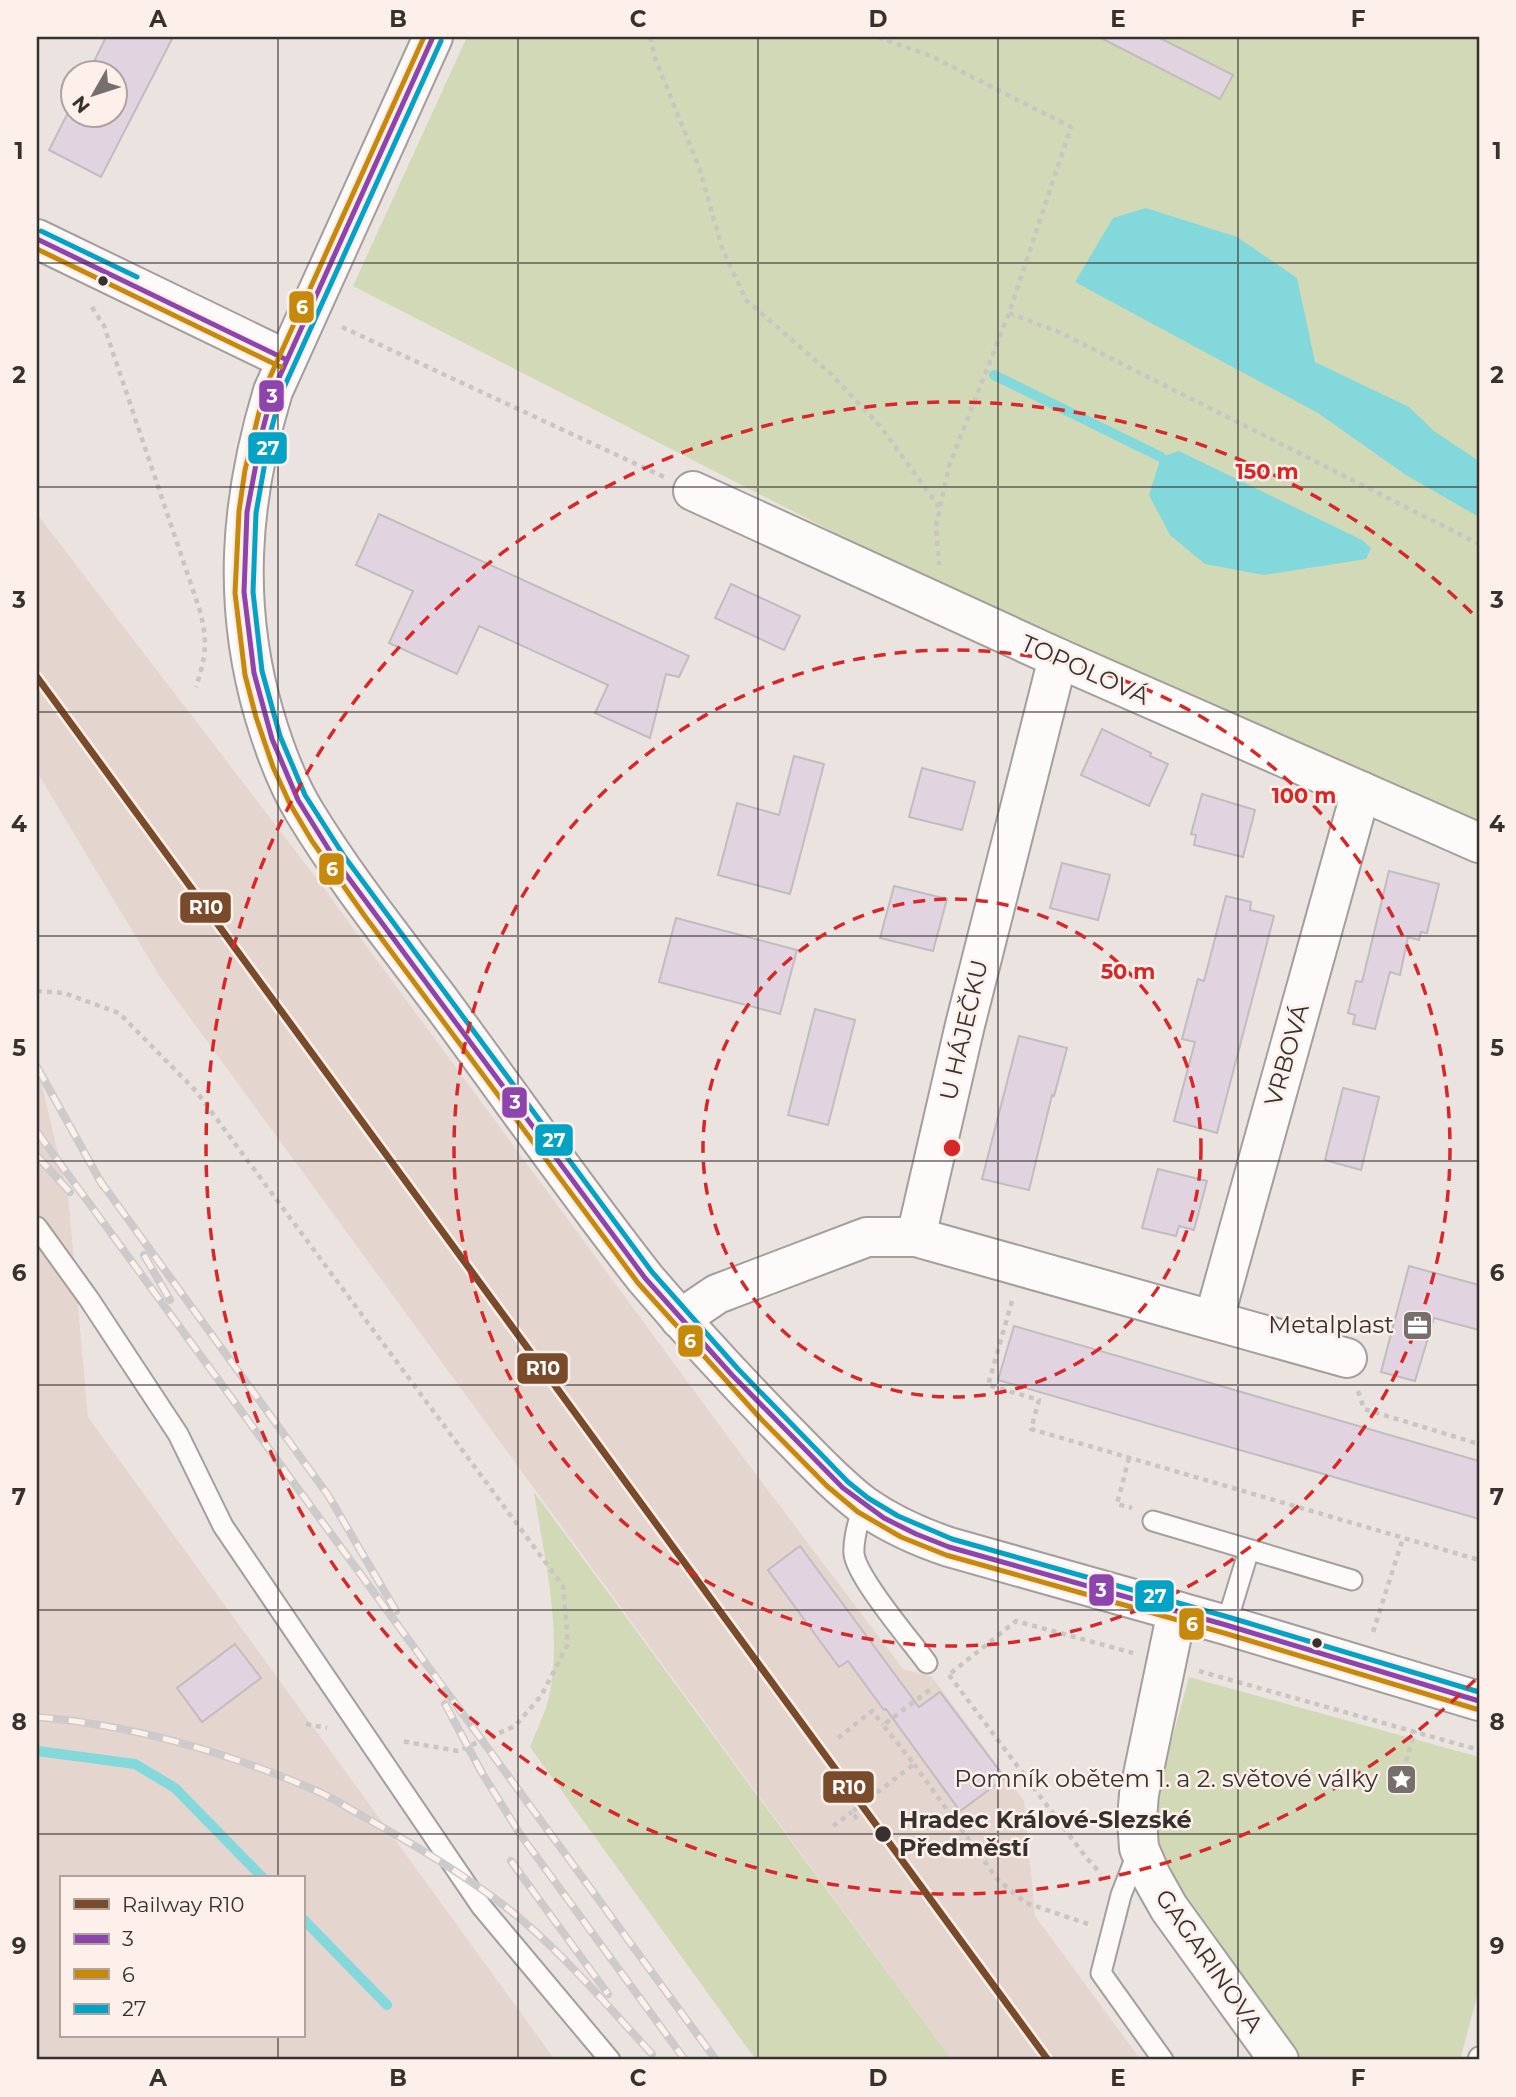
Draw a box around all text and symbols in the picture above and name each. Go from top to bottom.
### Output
text: A [148,5,167,33]
text: B [389,5,407,33]
text: C [630,5,647,33]
text: D [869,5,888,33]
text: E [1110,5,1126,33]
text: F [1351,5,1366,33]
north arrow [60,60,130,130]
text: N [67,91,95,118]
text: 1 [14,137,24,165]
text: 1 [1492,137,1502,165]
unlabelled marker [96,274,110,288]
line badge: 6 [288,290,315,324]
text: 6 [296,296,308,319]
text: 2 [12,361,26,389]
text: 2 [1490,361,1504,389]
line badge: 3 [258,379,285,413]
text: 3 [265,385,278,408]
line badge: 27 [247,431,288,465]
text: 27 [257,437,280,460]
text: 150 m [1236,459,1298,484]
text: 3 [11,586,26,614]
text: 3 [1489,586,1504,614]
street label: TOPOLOVÁ [1016,628,1155,711]
text: 100 m [1272,783,1336,808]
text: 4 [11,810,27,838]
text: 4 [1489,810,1505,838]
line badge: 6 [318,852,345,886]
text: 6 [326,858,338,881]
line badge: R10 [179,891,232,924]
text: R10 [189,896,223,919]
street label: U HÁJEČKU [933,957,994,1103]
text: 50 m [1101,959,1155,984]
street label: VRBOVÁ [1258,1000,1315,1109]
text: 5 [12,1034,26,1062]
text: 5 [1490,1034,1504,1062]
line badge: 3 [501,1086,528,1119]
text: 3 [508,1091,521,1114]
line badge: 27 [534,1123,574,1157]
text: 27 [543,1129,566,1152]
centre of rings [940,1136,964,1160]
text: 6 [12,1259,27,1287]
text: 6 [1490,1259,1505,1287]
office icon: Metalplast [1400,1308,1434,1342]
place label: Metalplast [1268,1310,1394,1339]
line badge: 6 [677,1324,704,1358]
text: 6 [684,1330,696,1353]
line badge: R10 [516,1352,569,1385]
text: R10 [526,1357,560,1380]
text: 7 [12,1483,26,1511]
text: 7 [1490,1483,1504,1511]
line badge: 3 [1088,1573,1115,1607]
text: 3 [1094,1579,1107,1602]
line badge: 27 [1134,1579,1175,1613]
text: 27 [1144,1585,1167,1608]
line badge: 6 [1178,1607,1205,1641]
text: 6 [1186,1613,1198,1636]
unlabelled marker [1310,1636,1324,1650]
text: 8 [11,1708,27,1736]
text: 8 [1489,1708,1505,1736]
place icon: Pomník obětem 1. a 2. světové války [1384,1762,1418,1796]
place label: Pomník obětem 1. a 2. světové války [954,1764,1378,1793]
line badge: R10 [822,1770,875,1804]
text: R10 [832,1776,866,1799]
place label: Hradec Králové-Slezské Předměstí [899,1805,1192,1862]
marker: Hradec Králové-Slezské Předměstí [873,1824,893,1844]
legend [60,1876,304,2038]
street label: GAGARINOVA [1149,1884,1270,2039]
text: Railway R10 [122,1892,244,1917]
text: 3 [122,1926,134,1951]
text: 9 [12,1932,26,1960]
text: 9 [1490,1932,1504,1960]
text: 6 [122,1962,135,1987]
text: 27 [122,1996,146,2021]
text: A [148,2064,167,2092]
text: B [389,2064,407,2092]
text: C [630,2064,647,2092]
text: D [869,2064,888,2092]
text: E [1110,2064,1126,2092]
text: F [1351,2064,1366,2092]

